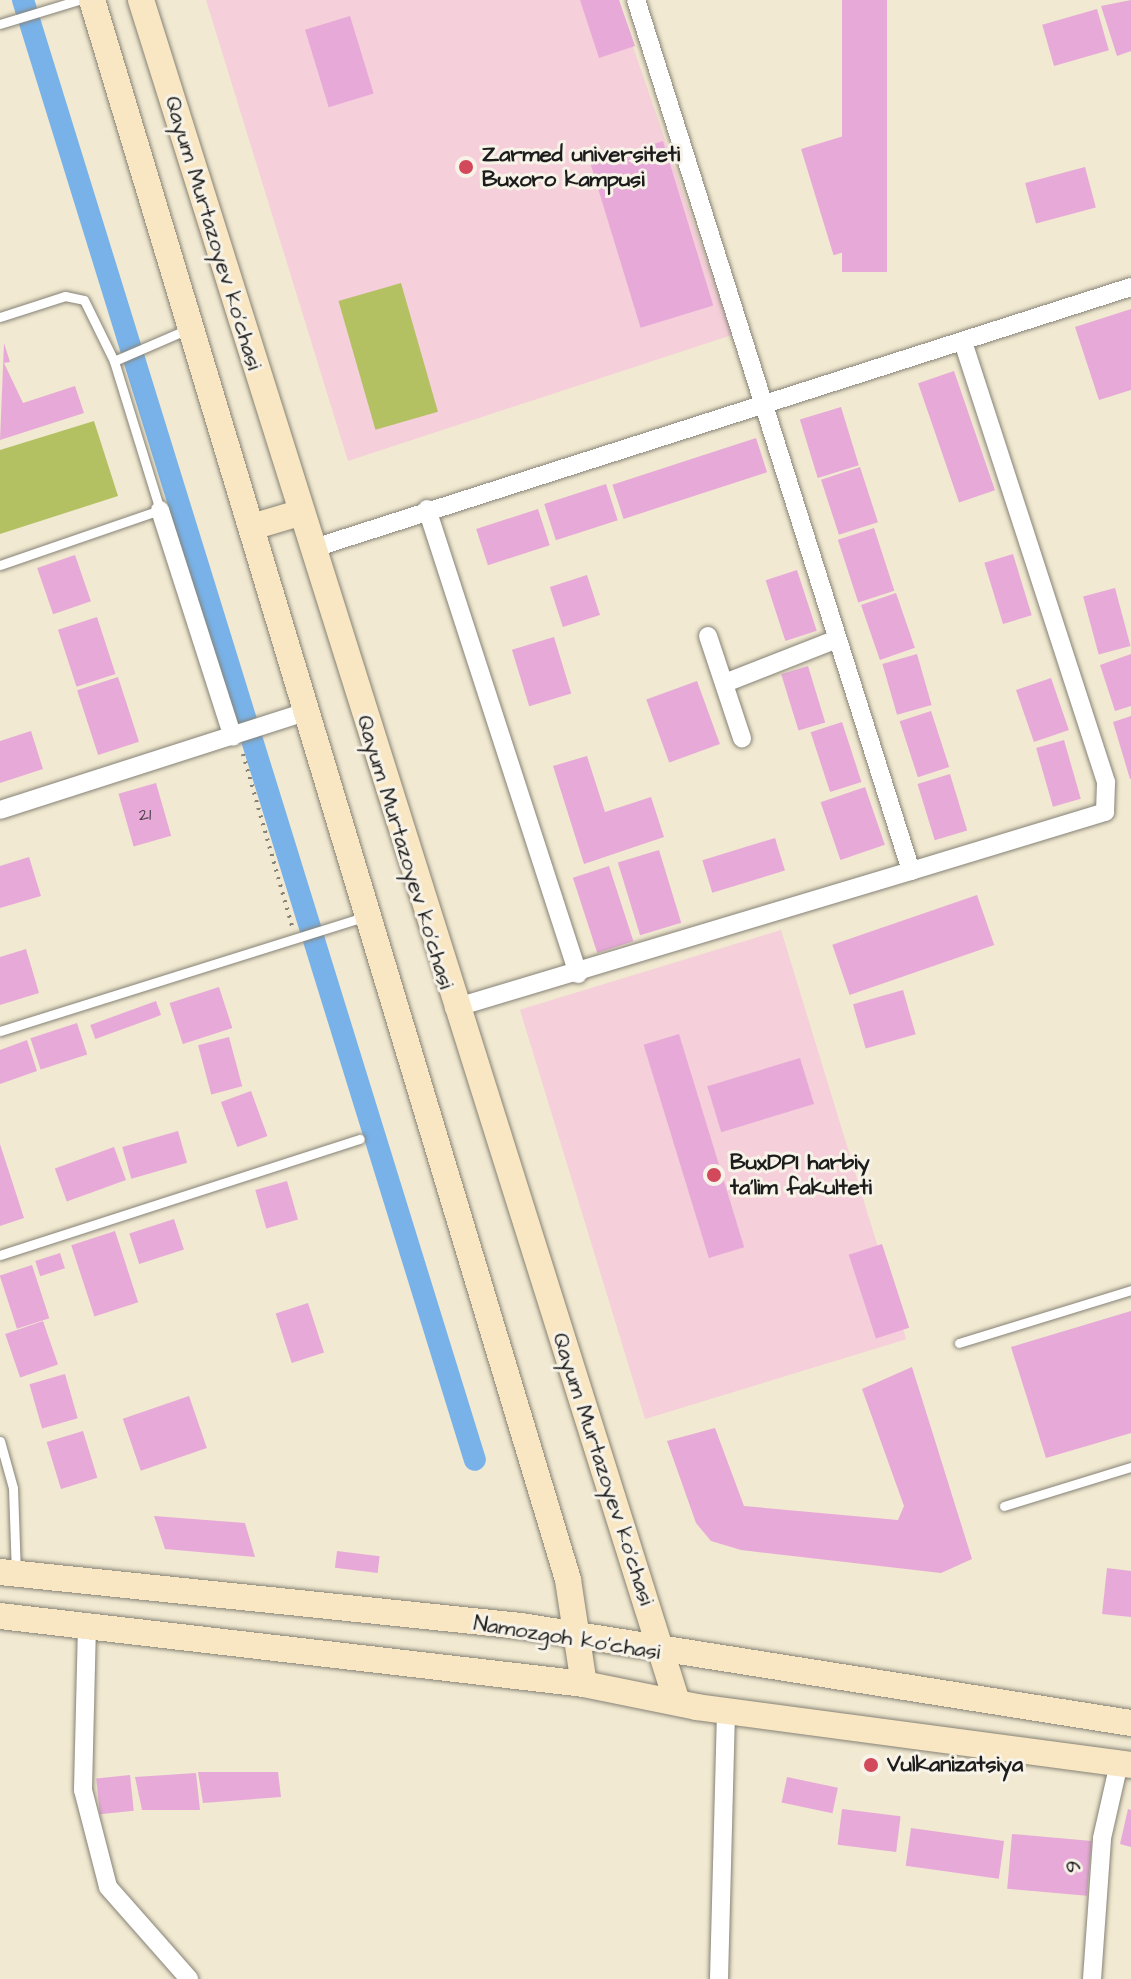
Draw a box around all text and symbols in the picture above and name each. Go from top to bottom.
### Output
street label: Qayum Murtazoyev ko'chasi [159,93,267,373]
place label: Zarmed universiteti Buxoro kampusi [482,141,680,192]
marker: Zarmed universiteti Buxoro kampusi [457,158,475,176]
street label: Qayum Murtazoyev ko'chasi [351,712,459,992]
house number: 21 [139,804,151,826]
place label: BuxDPI harbiy ta'lim fakulteti [730,1149,872,1200]
marker: BuxDPI harbiy ta'lim fakulteti [705,1166,723,1184]
street label: Qayum Murtazoyev ko'chasi [546,1329,660,1609]
street label: Namozgoh ko'chasi [472,1610,662,1666]
place label: Vulkanizatsiya [887,1752,1023,1778]
marker: Vulkanizatsiya [862,1756,880,1774]
street label: 9 [1060,1859,1088,1875]

